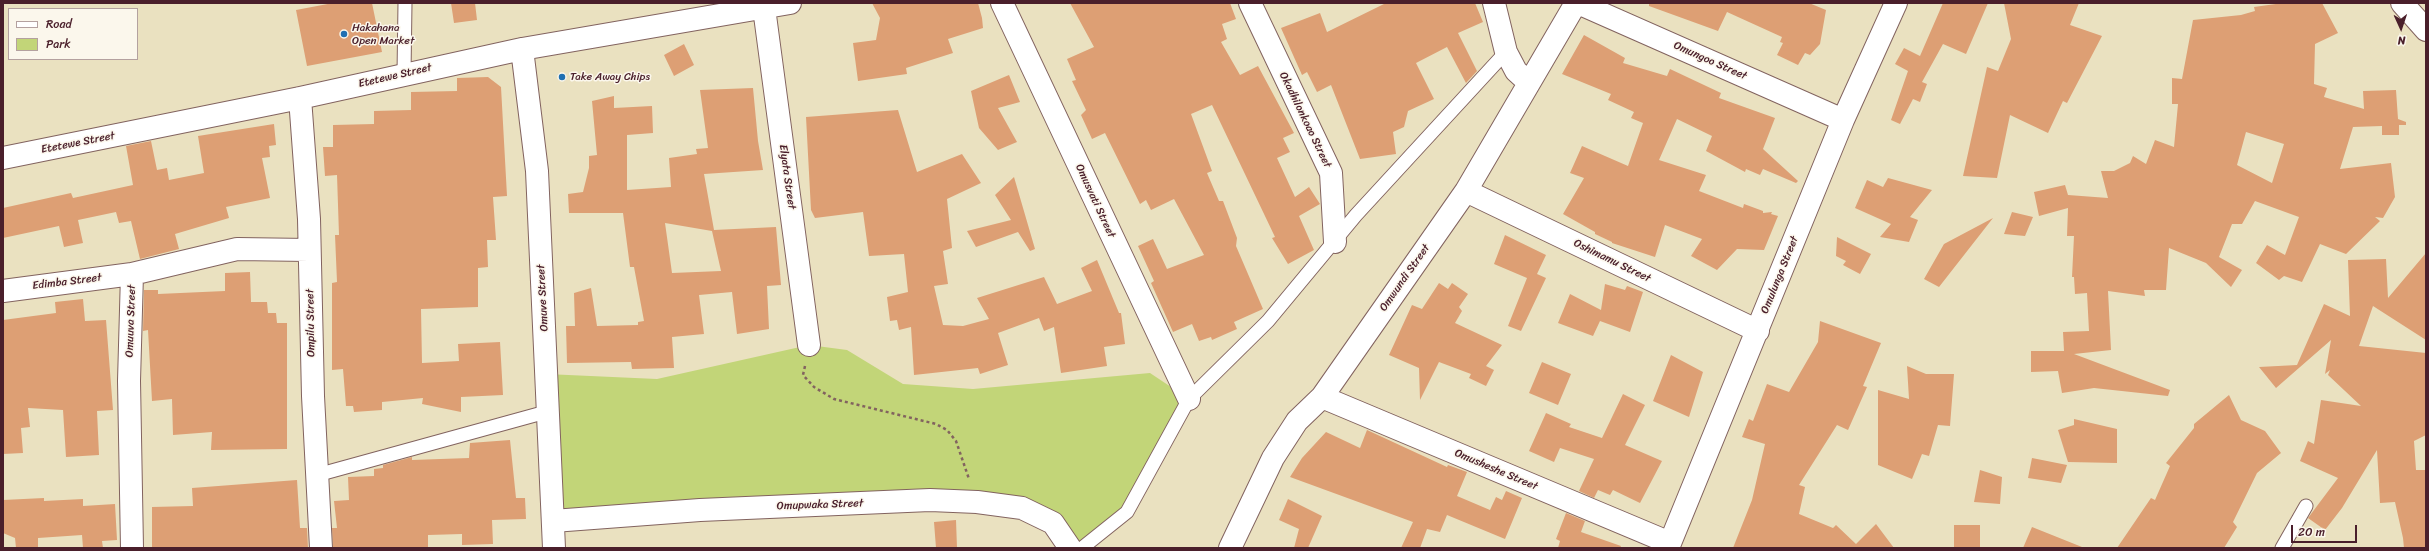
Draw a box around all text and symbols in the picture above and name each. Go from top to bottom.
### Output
legend [8,8,138,60]
north arrow [2381,8,2421,48]
text: Road [46,13,72,35]
place label: Hakahana Open Market [352,21,414,47]
marker: Hakahana Open Market [339,29,349,39]
text: N [2397,31,2406,50]
text: Park [46,33,71,55]
street label: Omungoo Street [1671,39,1749,83]
street label: Etetewe Street [357,61,433,91]
place label: Take Away Chips [570,70,650,84]
street label: Okadhilonkoao Street [1276,70,1334,170]
marker: Take Away Chips [557,72,567,82]
street label: Etetewe Street [40,129,116,157]
street label: Elyata Street [776,144,798,210]
street label: Omusvati Street [1072,162,1118,240]
street label: Omulunga Street [1758,234,1802,316]
street label: Oshimamu Street [1571,237,1653,285]
street label: Omwundi Street [1377,242,1433,314]
street label: Omuve Street [535,264,551,332]
street label: Edimba Street [32,271,102,293]
street label: Omuuva Street [123,284,139,358]
street label: Ompilu Street [304,289,318,357]
street label: Omusheshe Street [1453,447,1539,493]
street label: Omupwaka Street [777,497,863,513]
scale bar [2293,517,2359,543]
text: 20 m [2298,521,2325,543]

